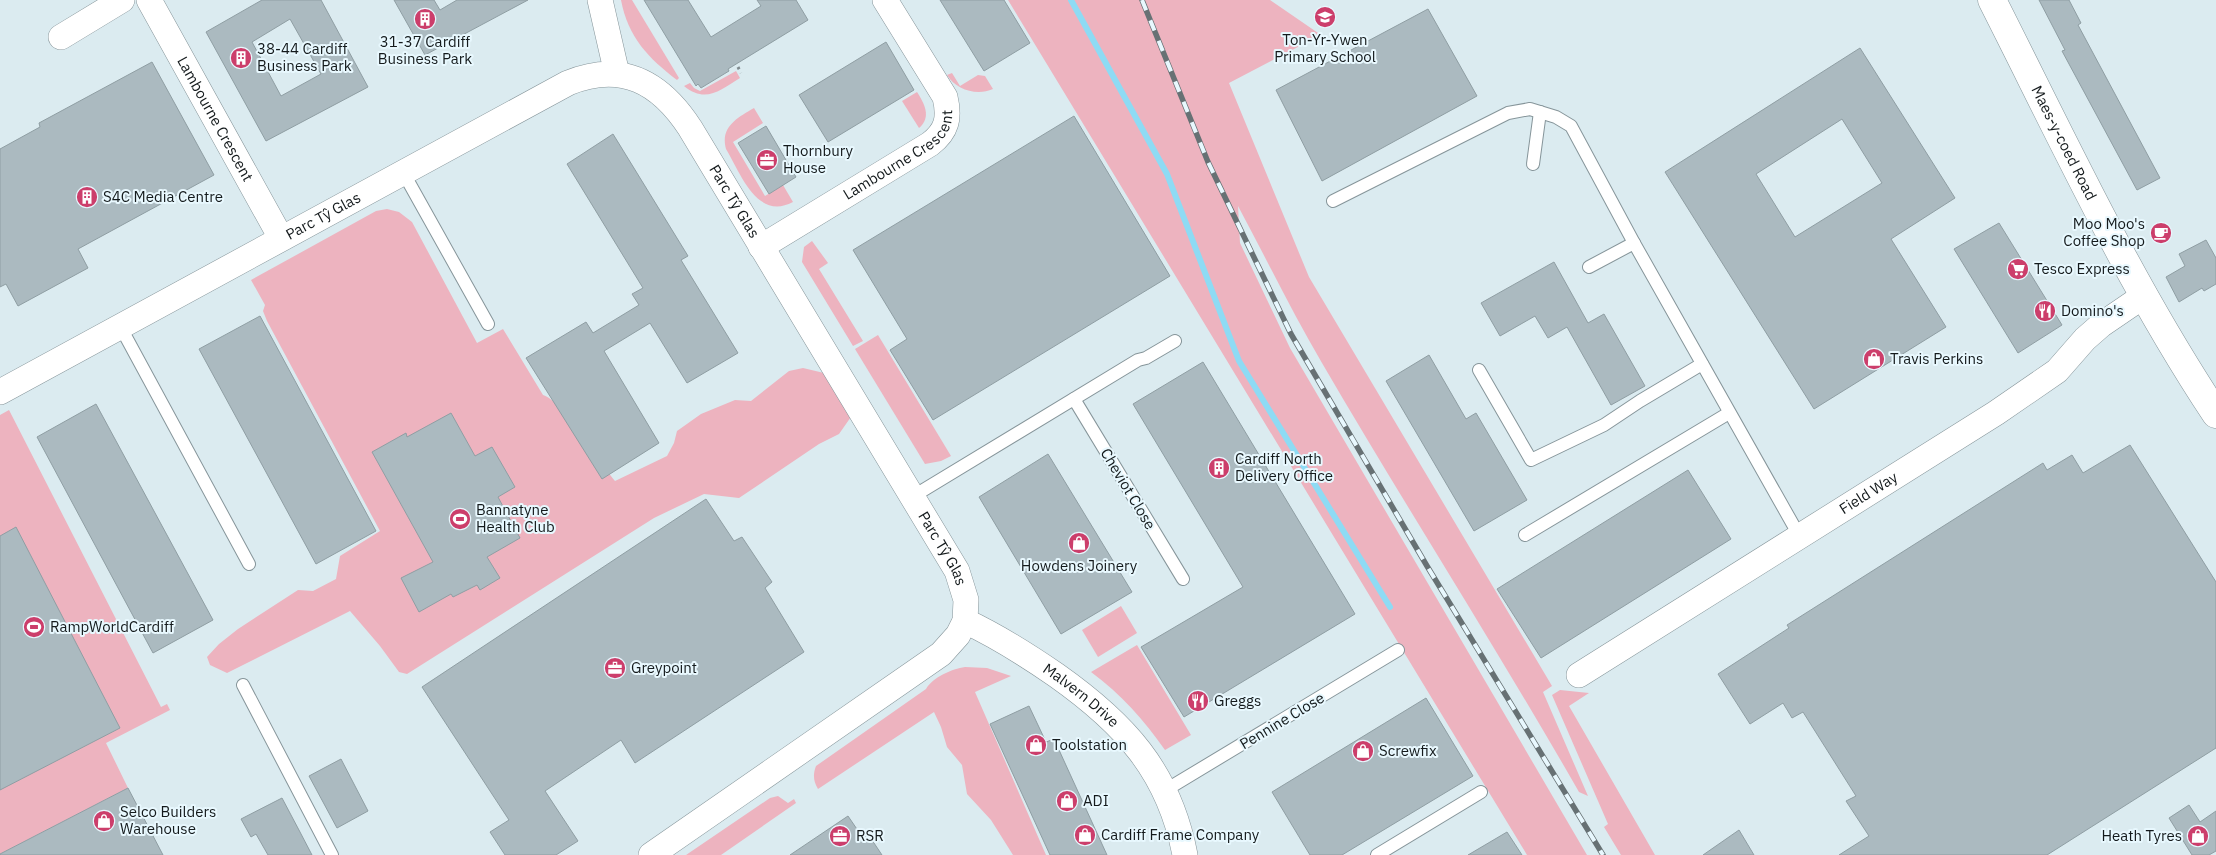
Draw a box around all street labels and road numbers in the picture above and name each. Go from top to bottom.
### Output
street label: Lambourne Crescent [173,53,258,184]
street label: Maes-y-coed Road [2027,82,2101,203]
street label: Lambourne Crescent [839,110,956,204]
street label: Parc Tŷ Glas [705,161,764,241]
street label: Parc Tŷ Glas [282,188,364,244]
street label: Cheviot Close [1097,445,1160,533]
street label: Field Way [1836,467,1901,518]
street label: Parc Tŷ Glas [914,508,971,588]
street label: Malvern Drive [1039,659,1123,731]
street label: Pennine Close [1236,688,1328,753]

